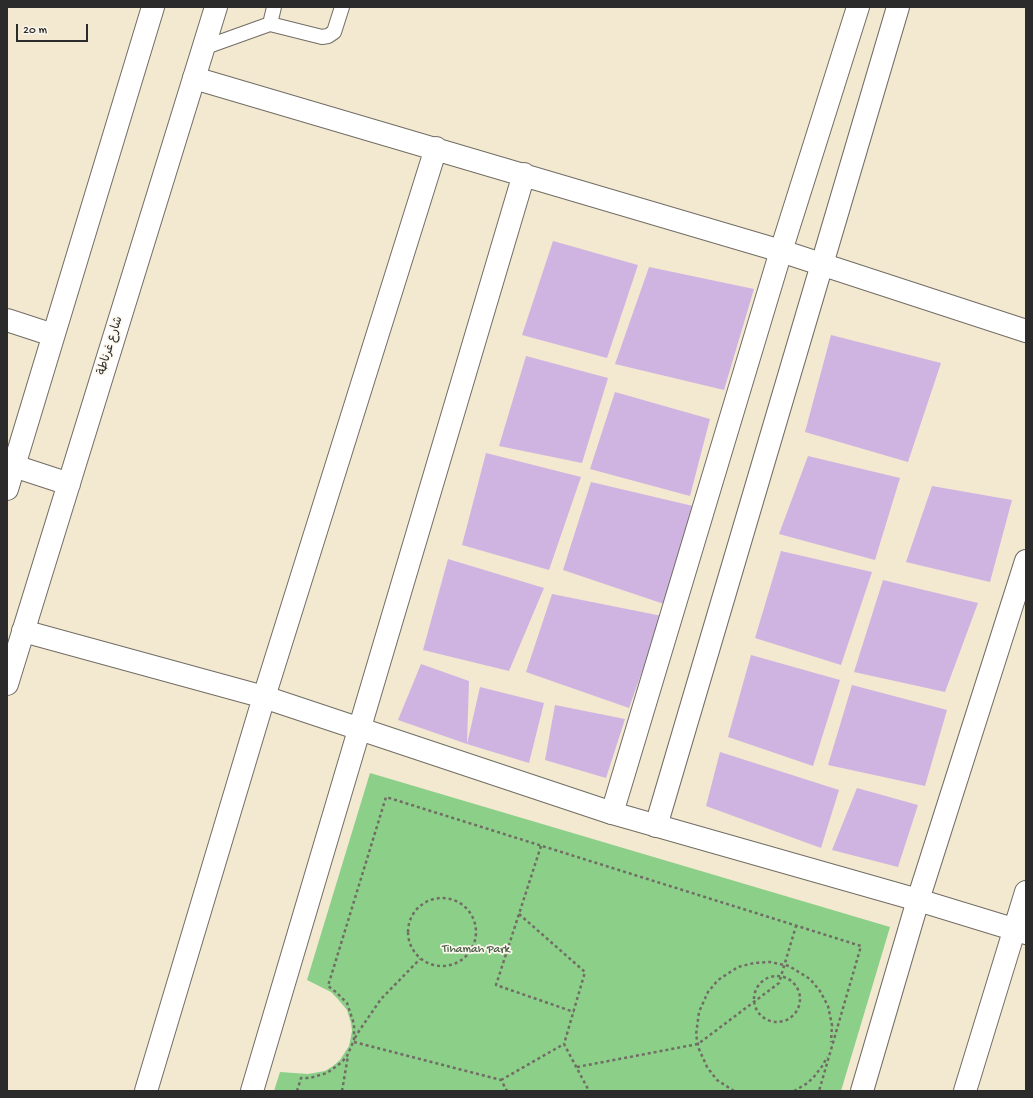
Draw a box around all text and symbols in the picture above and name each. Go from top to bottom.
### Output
scale bar [18,16,90,42]
text: 20 m [23,24,47,38]
street label: شارع غرناطة [95,315,127,377]
park label: Tihamah Park [442,943,510,957]

